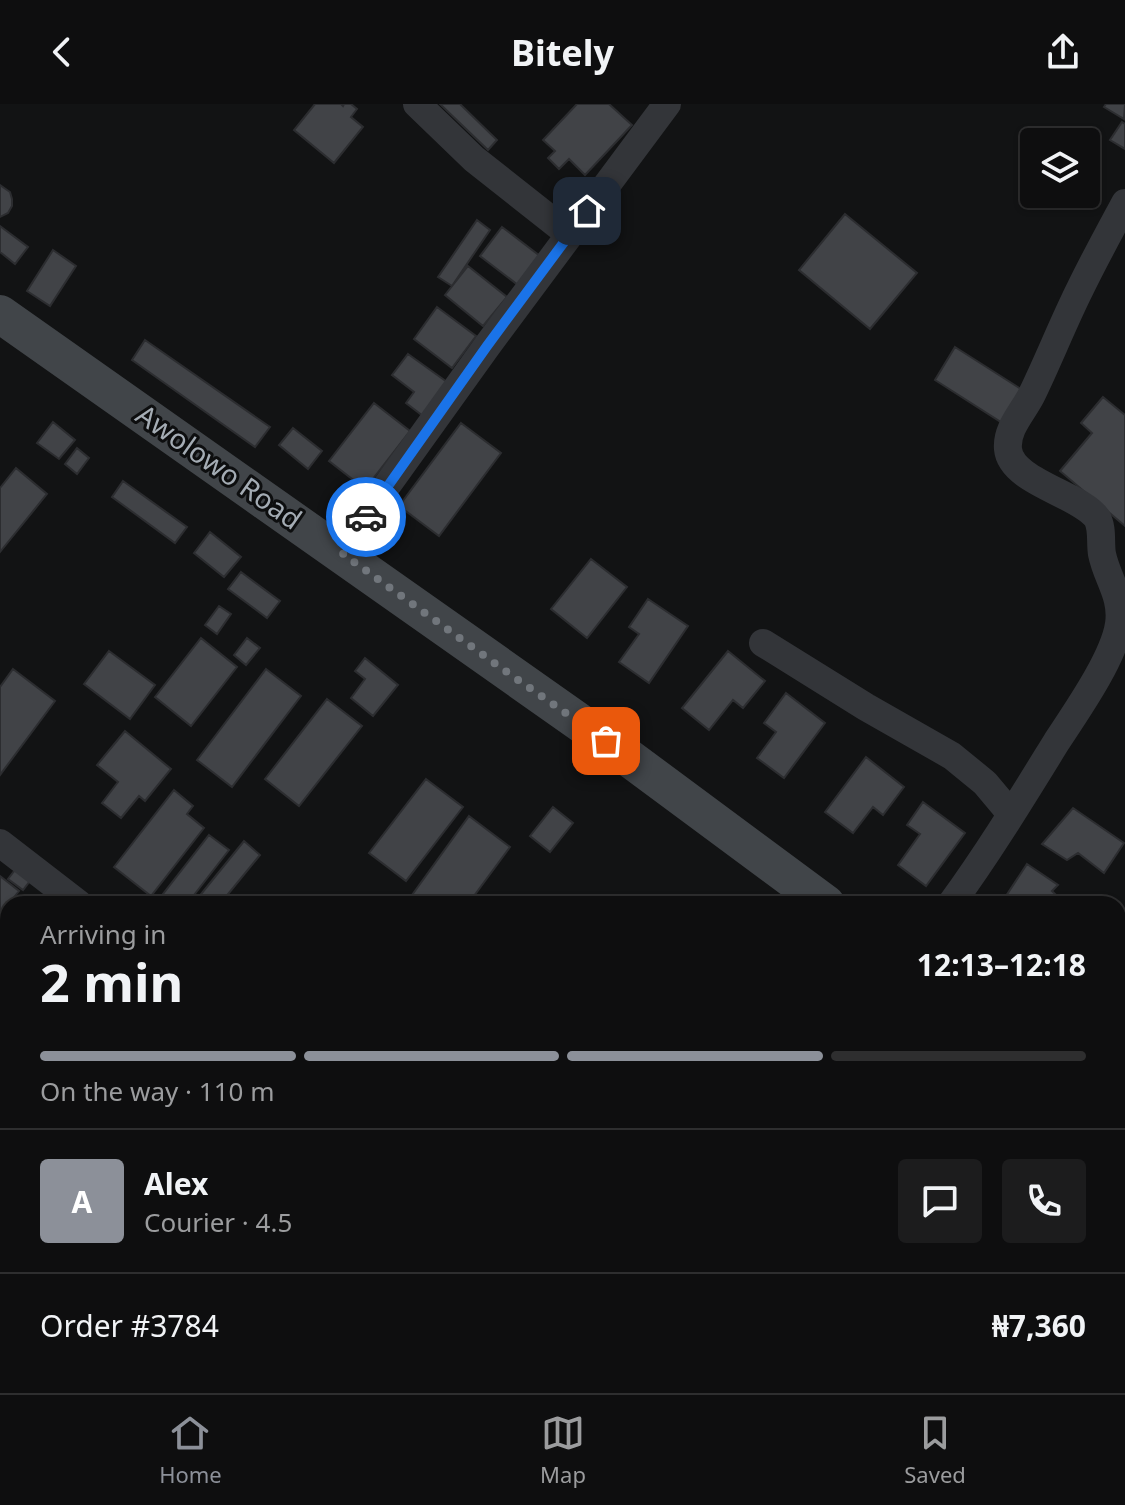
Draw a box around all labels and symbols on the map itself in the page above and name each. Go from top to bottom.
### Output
pin [553,177,621,245]
street label: Awolowo Road [129,395,310,537]
courier [326,477,406,557]
pin [572,707,640,775]

